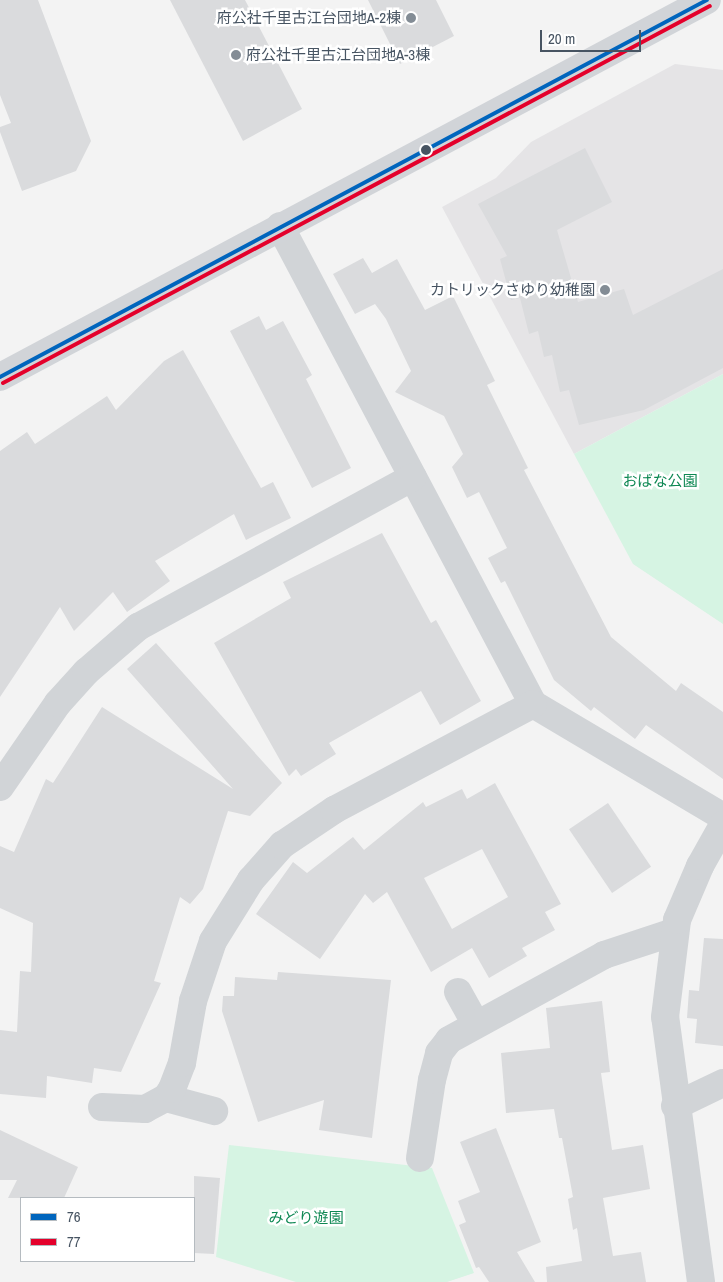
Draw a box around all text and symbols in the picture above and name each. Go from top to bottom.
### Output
place label: 府公社千里古江台団地A-2棟 [217,9,401,27]
marker: 府公社千里古江台団地A-2棟 [405,12,417,24]
scale bar [543,20,644,52]
text: 20 m [548,28,575,49]
place label: 府公社千里古江台団地A-3棟 [246,46,430,64]
marker: 府公社千里古江台団地A-3棟 [230,49,242,61]
unlabelled marker [421,145,431,155]
place label: カトリックさゆり幼稚園 [430,281,595,299]
marker: カトリックさゆり幼稚園 [599,284,611,296]
park label: おばな公園 [623,472,697,490]
legend [20,1197,195,1262]
text: 76 [67,1206,81,1227]
park label: みどり遊園 [269,1209,343,1227]
text: 77 [67,1231,81,1252]

